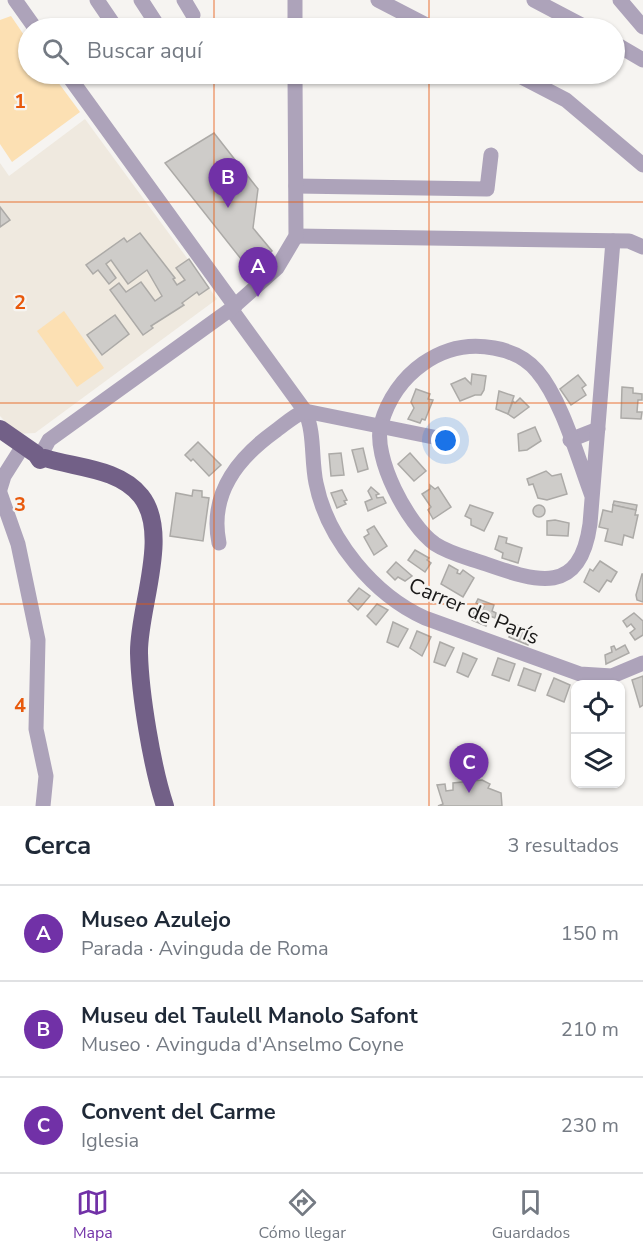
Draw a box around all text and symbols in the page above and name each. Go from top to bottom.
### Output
search box [18,18,625,84]
icon: search [39,35,72,68]
text: Buscar aquí [87,36,202,66]
text: 1 [14,88,26,115]
pin: B [208,158,248,208]
pin: A [238,248,278,297]
text: 2 [14,289,26,316]
your location [431,426,460,455]
text: 3 [14,491,26,518]
street label: Carrer de París [404,571,544,651]
map controls [571,680,625,788]
button: locate [571,680,625,734]
text: 4 [14,692,26,719]
button: layers [571,734,625,788]
pin: C [450,744,488,793]
text: Cerca [24,828,91,863]
text: 3 resultados [508,832,619,859]
text: Museo Azulejo [81,905,231,935]
text: A [36,920,51,947]
text: 150 m [561,920,619,947]
text: Parada · Avinguda de Roma [81,935,329,962]
text: Museu del Taulell Manolo Safont [81,1001,418,1031]
text: B [37,1016,50,1043]
text: 210 m [561,1016,619,1043]
text: Museo · Avinguda d'Anselmo Coyne [81,1031,404,1058]
text: Convent del Carme [81,1097,276,1127]
text: C [37,1112,50,1139]
text: 230 m [561,1112,619,1139]
text: Iglesia [81,1127,139,1154]
tab: Mapa [73,1186,113,1244]
tab: Cómo llegar [259,1186,346,1244]
tab: Guardados [492,1186,570,1244]

